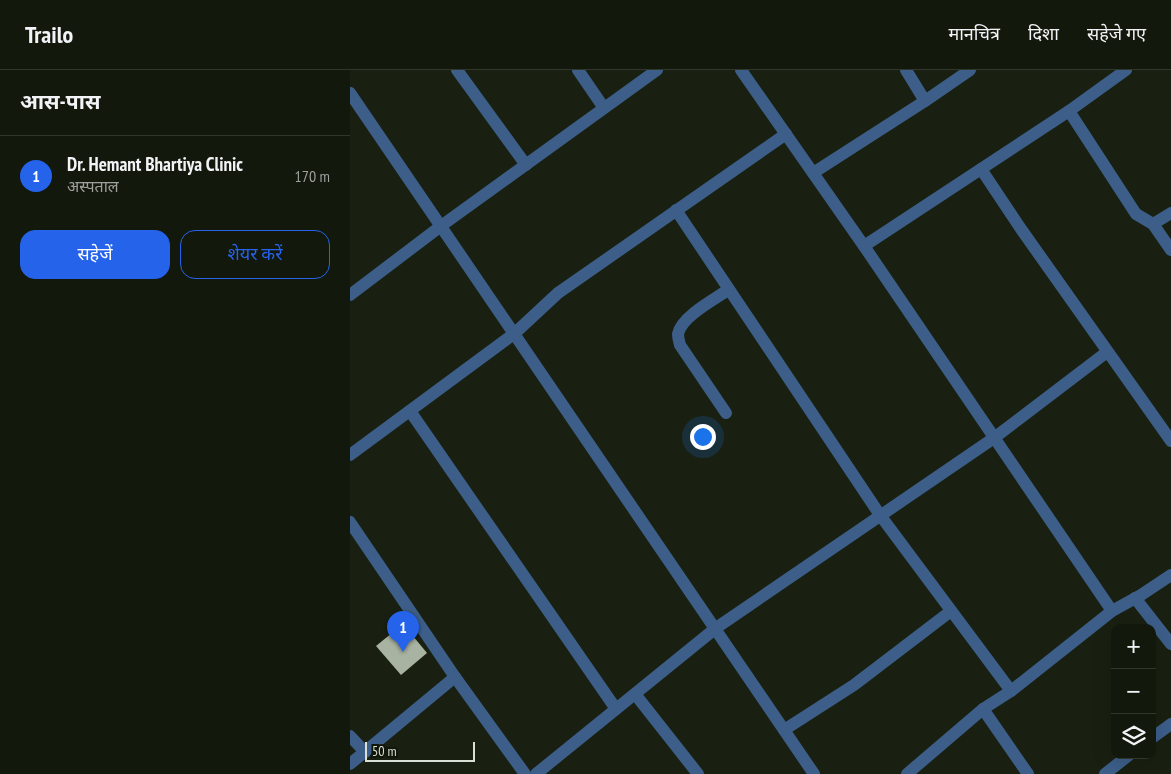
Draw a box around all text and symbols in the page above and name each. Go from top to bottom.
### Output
text: Trailo [25,19,73,50]
text: मानचित्र [948,22,1000,45]
text: दिशा [1028,22,1059,45]
text: सहेजे गए [1087,22,1146,45]
text: आस-पास [20,88,100,115]
text: Dr. Hemant Bhartiya Clinic [67,152,243,176]
text: 1 [32,166,40,186]
text: 170 m [295,166,330,186]
text: अस्पताल [67,176,119,196]
button: सहेजें [20,230,170,279]
button: शेयर करें [180,230,330,279]
your location [690,424,716,450]
pin: 1 [387,611,419,652]
map controls [1111,624,1156,759]
button: + [1111,624,1156,669]
button: − [1111,669,1156,714]
button: layers [1111,714,1156,759]
scale bar [365,739,475,762]
text: 50 m [372,742,397,760]

